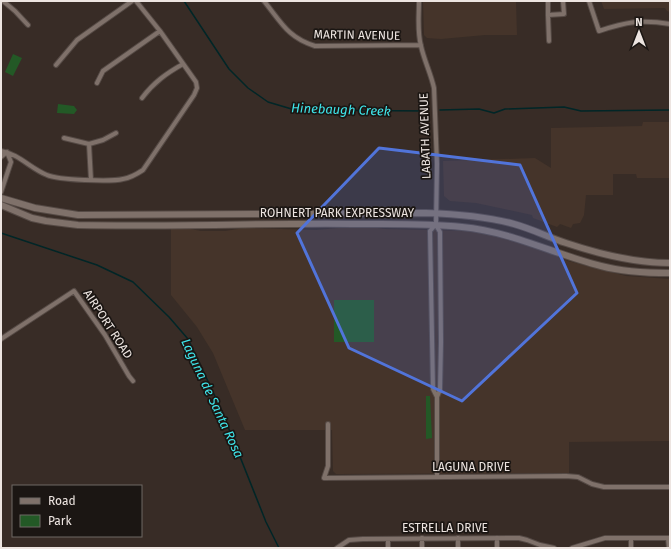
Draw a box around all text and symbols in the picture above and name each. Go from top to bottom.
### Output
north arrow [619,12,659,52]
text: N [635,16,643,29]
street label: MARTIN AVENUE [314,27,400,43]
street label: LABATH AVENUE [416,93,434,179]
water label: Hinebaugh Creek [291,100,391,119]
street label: ROHNERT PARK EXPRESSWAY [260,206,415,220]
street label: AIRPORT ROAD [81,287,136,361]
water label: Laguna de Santa Rosa [178,336,247,460]
street label: LAGUNA DRIVE [432,460,510,474]
legend [12,485,142,537]
text: Road [48,494,76,508]
text: Park [48,514,72,528]
street label: ESTRELLA DRIVE [402,521,488,535]

